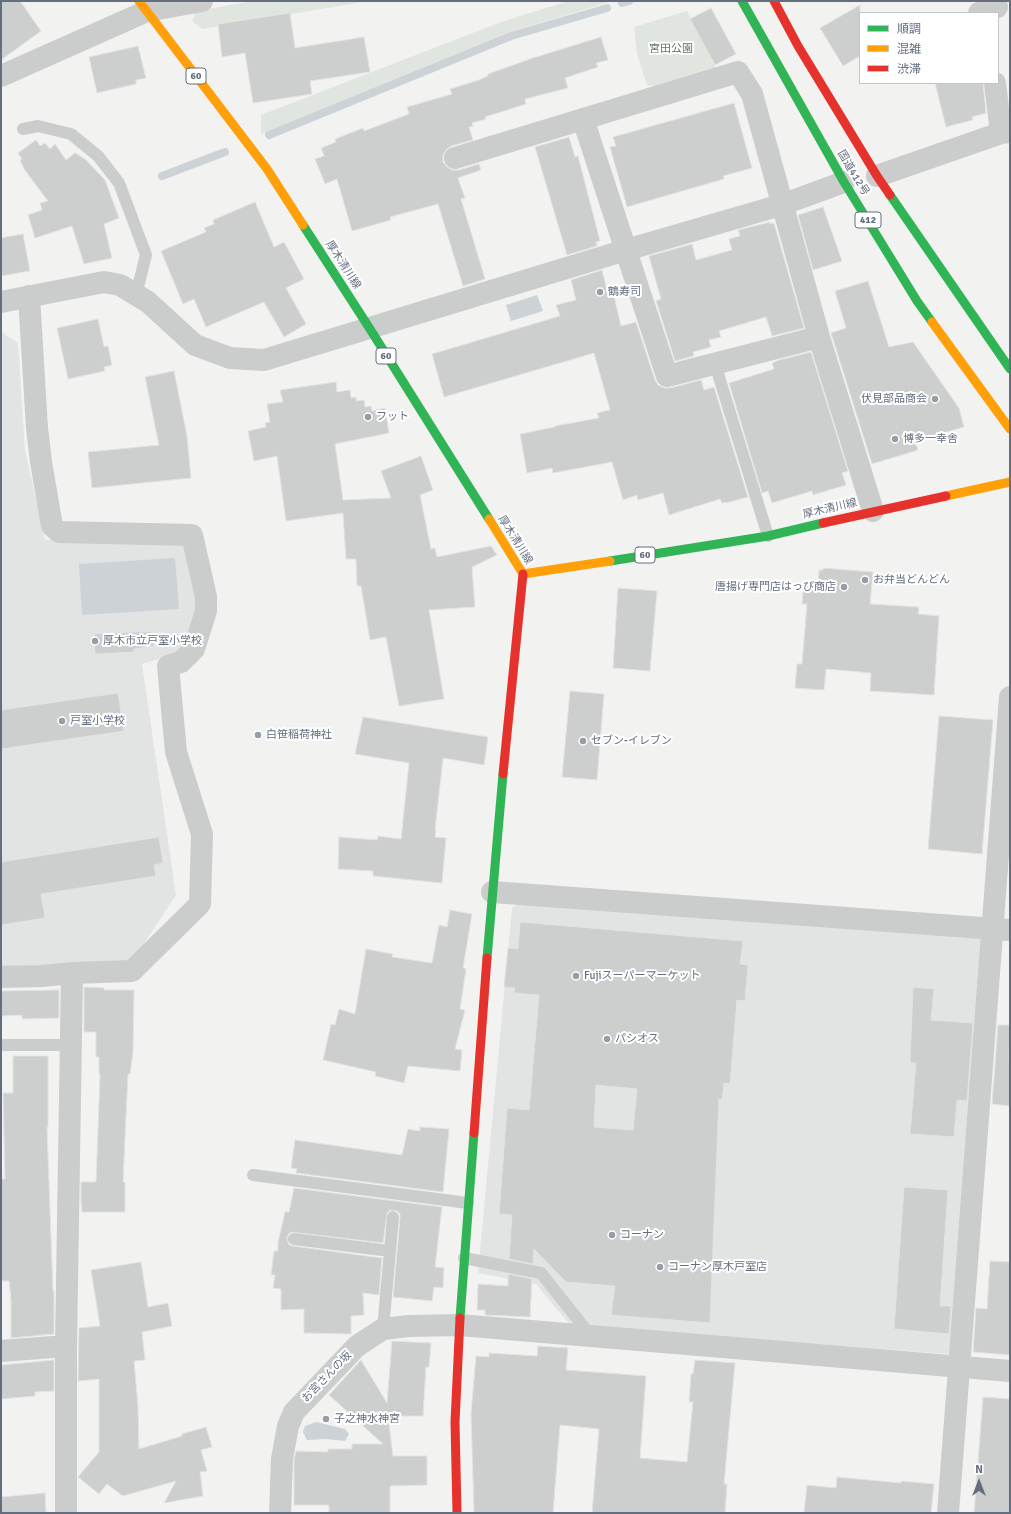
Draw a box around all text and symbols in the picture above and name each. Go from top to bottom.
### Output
legend [859,12,999,84]
text: 順調 [897,22,921,37]
park label: 宮田公園 [649,42,693,56]
text: 混雑 [897,42,921,57]
text: 渋滞 [897,62,921,77]
road number: 60 [186,68,206,84]
street label: 国道412号 [834,148,872,198]
road number: 412 [855,212,881,228]
street label: 厚木清川線 [322,238,364,292]
place label: 鶴寿司 [608,285,641,299]
marker: 鶴寿司 [595,287,605,297]
road number: 60 [376,348,396,364]
place label: 伏見部品商会 [861,392,927,406]
marker: 伏見部品商会 [930,394,940,404]
place label: フット [376,410,409,424]
marker: フット [363,412,373,422]
place label: 博多一幸舎 [903,432,958,446]
marker: 博多一幸舎 [890,434,900,444]
street label: 厚木清川線 [802,496,858,522]
street label: 厚木清川線 [495,513,535,567]
road number: 60 [635,547,655,563]
place label: お弁当どんどん [873,573,950,587]
marker: お弁当どんどん [860,575,870,585]
place label: 唐揚げ専門店はっぴ商店 [715,580,836,594]
marker: 唐揚げ専門店はっぴ商店 [839,582,849,592]
place label: 厚木市立戸室小学校 [103,634,202,648]
marker: 厚木市立戸室小学校 [90,636,100,646]
place label: 戸室小学校 [70,714,125,728]
marker: 戸室小学校 [57,716,67,726]
place label: 白笹稲荷神社 [266,728,332,742]
marker: 白笹稲荷神社 [253,730,263,740]
place label: セブン-イレブン [591,734,672,748]
marker: セブン-イレブン [578,736,588,746]
place label: Fujiスーパーマーケット [584,969,700,983]
marker: Fujiスーパーマーケット [571,971,581,981]
place label: パシオス [615,1032,659,1046]
marker: パシオス [602,1034,612,1044]
place label: コーナン [620,1228,664,1242]
marker: コーナン [607,1230,617,1240]
place label: コーナン厚木戸室店 [668,1260,767,1274]
marker: コーナン厚木戸室店 [655,1262,665,1272]
street label: お宮さんの坂 [299,1349,355,1405]
place label: 子之神水神宮 [334,1412,400,1426]
marker: 子之神水神宮 [321,1414,331,1424]
north arrow [959,1462,999,1502]
text: N [975,1463,983,1476]

